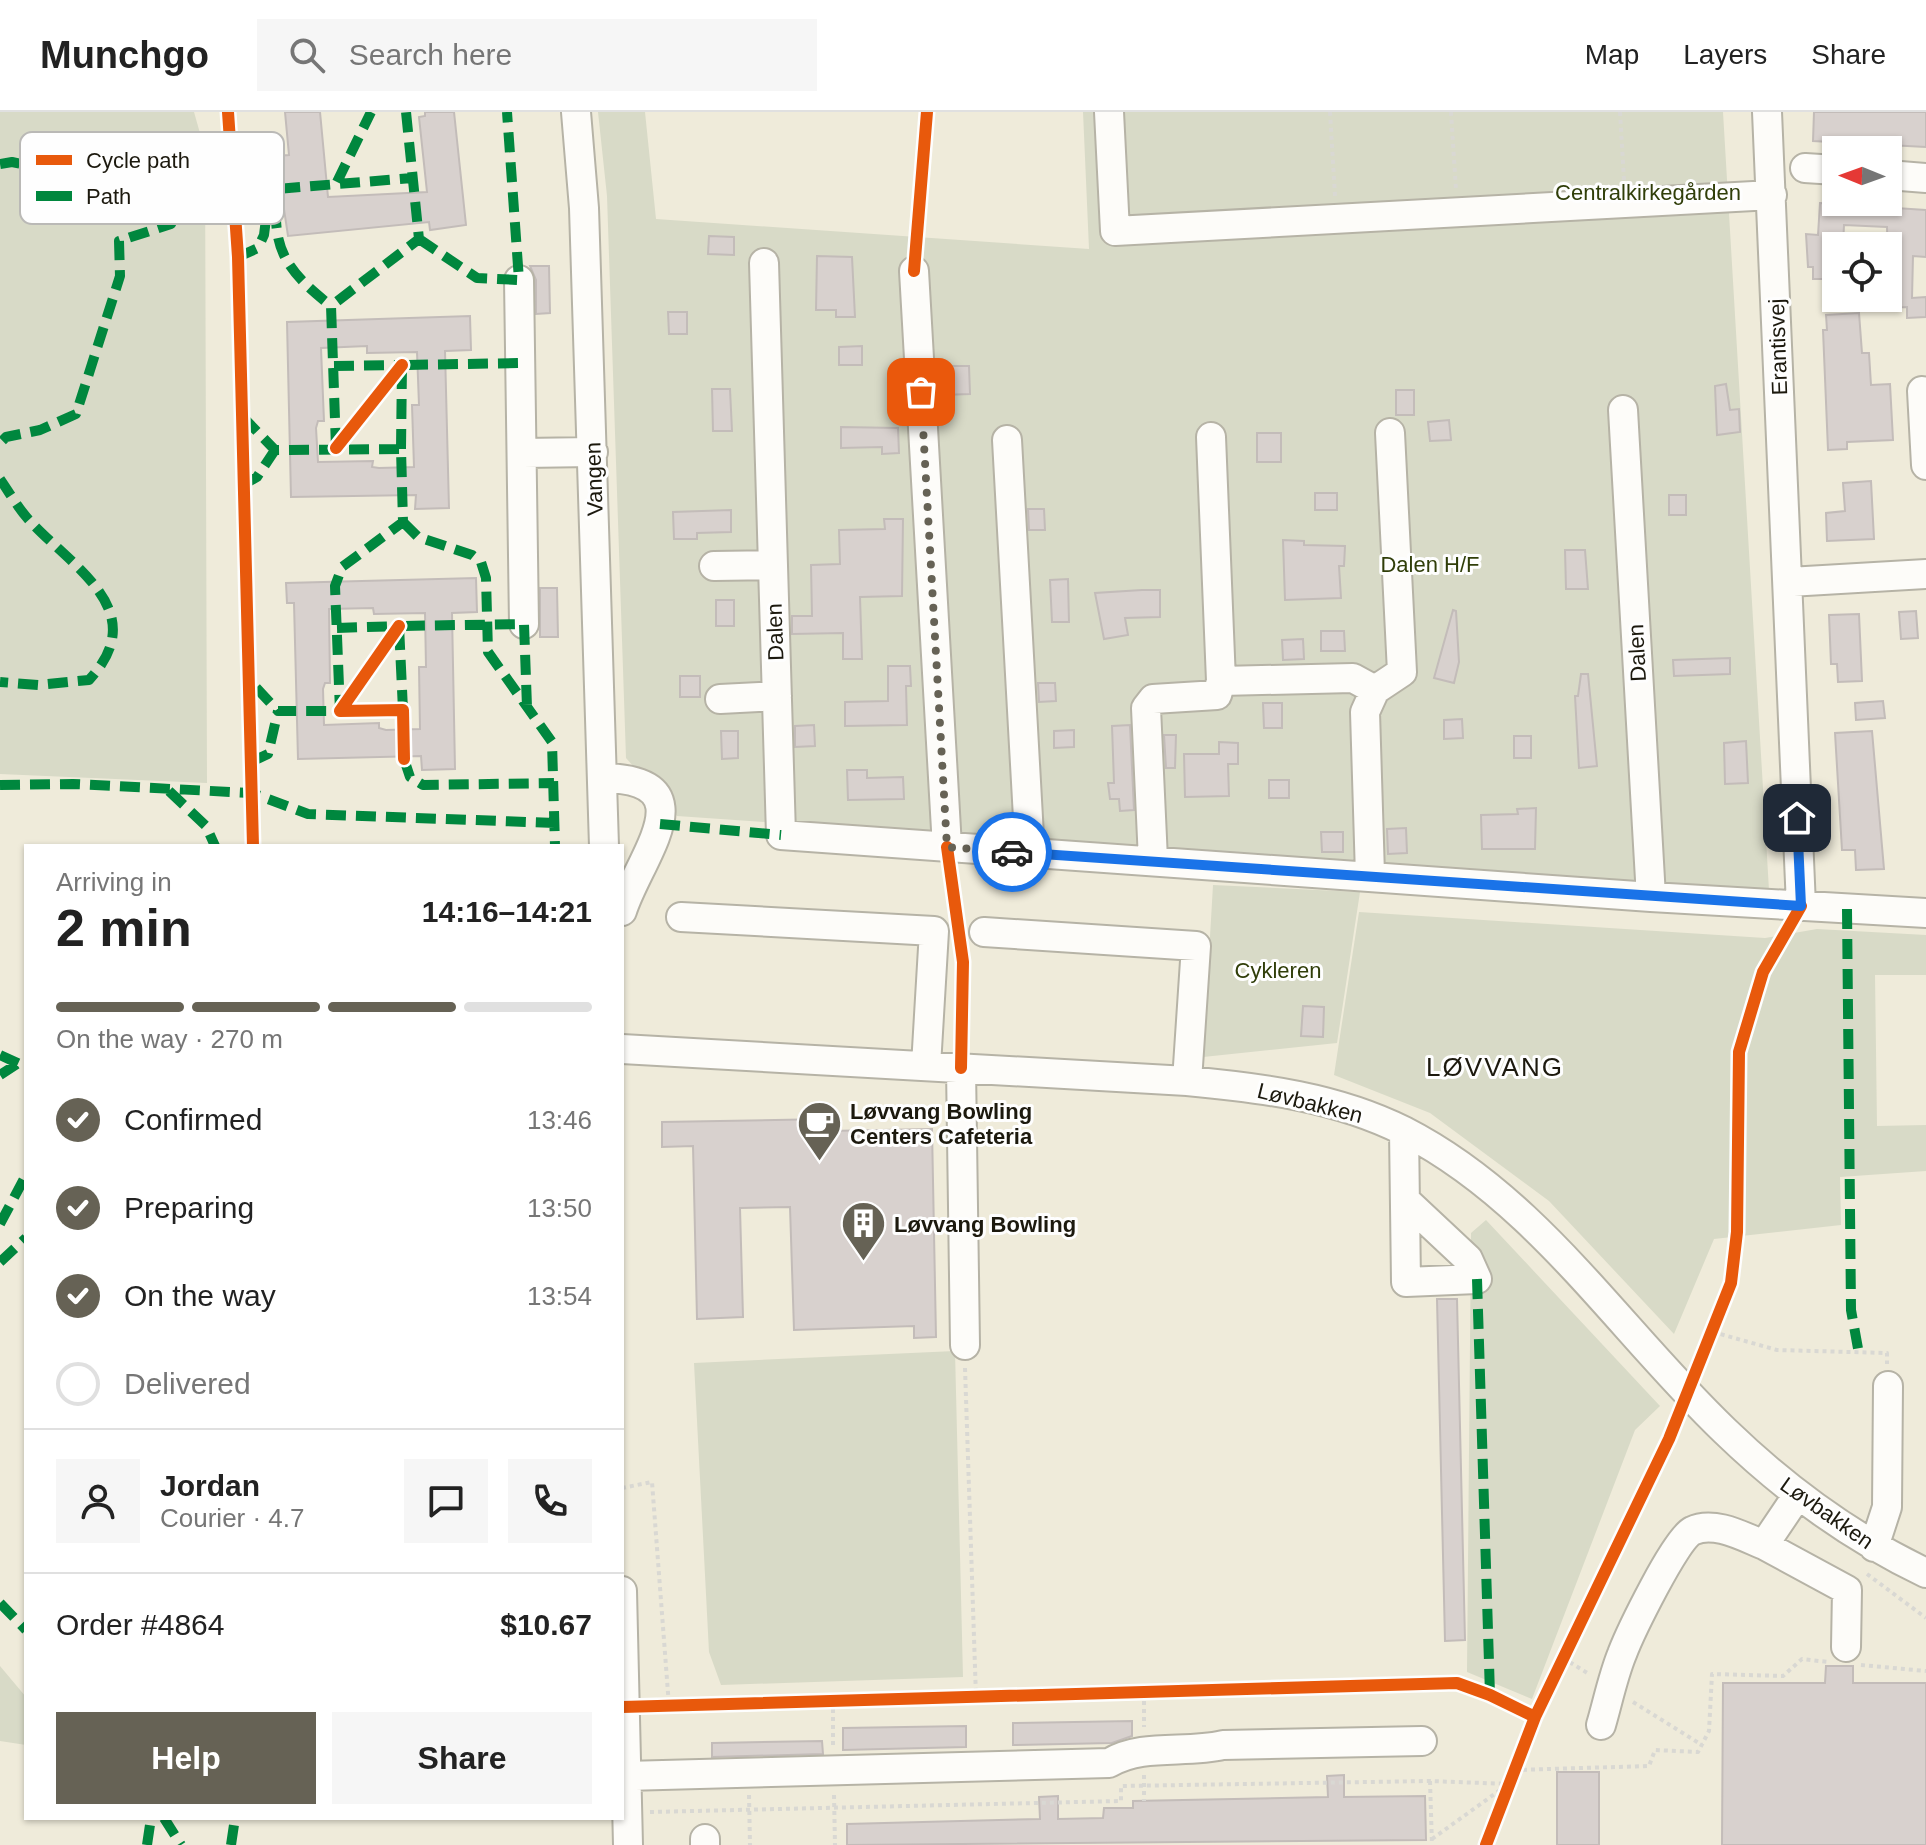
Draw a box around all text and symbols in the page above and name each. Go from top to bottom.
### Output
search box [257,19,817,91]
icon: search [285,33,329,77]
text: Munchgo [40,34,209,76]
text: Search here [349,38,512,71]
text: Map [1585,39,1639,70]
text: Layers [1683,39,1767,70]
text: Share [1811,39,1886,70]
legend [20,132,284,224]
north arrow [1822,136,1902,216]
map controls [1822,136,1902,312]
text: Cycle path [86,148,190,173]
park label: Centralkirkegården [1555,180,1741,205]
text: Path [86,184,131,209]
button: locate [1822,232,1902,312]
street label: Erantisvej [1764,298,1792,396]
pin [887,358,955,426]
icon: bag [899,370,943,414]
street label: Vangen [580,441,608,517]
park label: Dalen H/F [1380,552,1480,577]
street label: Dalen [762,603,788,661]
street label: Dalen [1623,624,1651,682]
pin [1763,784,1831,852]
icon: home [1775,796,1819,840]
courier [972,812,1052,892]
icon: car [990,830,1034,874]
text: Arriving in [56,867,172,897]
text: 14:16–14:21 [422,895,592,928]
text: 2 min [56,899,192,957]
park label: Cykleren [1235,958,1321,983]
text: On the way · 270 m [56,1024,283,1054]
district label: LØVVANG [1426,1052,1564,1082]
street label: Løvbakken [1255,1078,1365,1128]
icon: check [56,1098,100,1142]
place label: Løvvang Bowling Centers Cafeteria [850,1099,1033,1149]
cafe icon: Løvvang Bowling Centers Cafeteria [795,1100,843,1163]
text: Confirmed [124,1103,262,1136]
text: 13:46 [527,1105,592,1135]
icon: check [56,1186,100,1230]
text: Preparing [124,1191,254,1224]
text: 13:50 [527,1193,592,1223]
building icon: Løvvang Bowling [839,1200,887,1263]
place label: Løvvang Bowling [894,1212,1076,1237]
icon: check [56,1274,100,1318]
text: On the way [124,1279,276,1312]
text: 13:54 [527,1281,592,1311]
text: Delivered [124,1367,251,1400]
button: person [56,1459,140,1543]
button: chat [404,1459,488,1543]
button: phone [508,1459,592,1543]
text: Jordan [160,1469,260,1502]
street label: Løvbakken [1776,1472,1878,1554]
text: Courier · 4.7 [160,1503,305,1533]
text: Order #4864 [56,1608,224,1641]
text: $10.67 [500,1608,592,1641]
button: Help [56,1712,316,1804]
button: Share [332,1712,592,1804]

